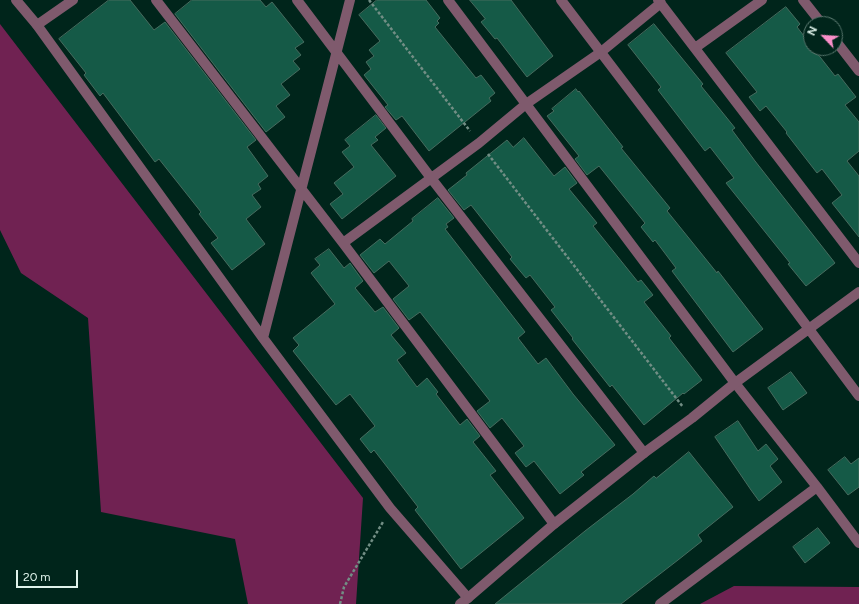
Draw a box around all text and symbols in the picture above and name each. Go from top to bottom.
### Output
north arrow [803,16,843,56]
text: N [805,25,820,38]
scale bar [18,562,80,588]
text: 20 m [23,570,51,584]

